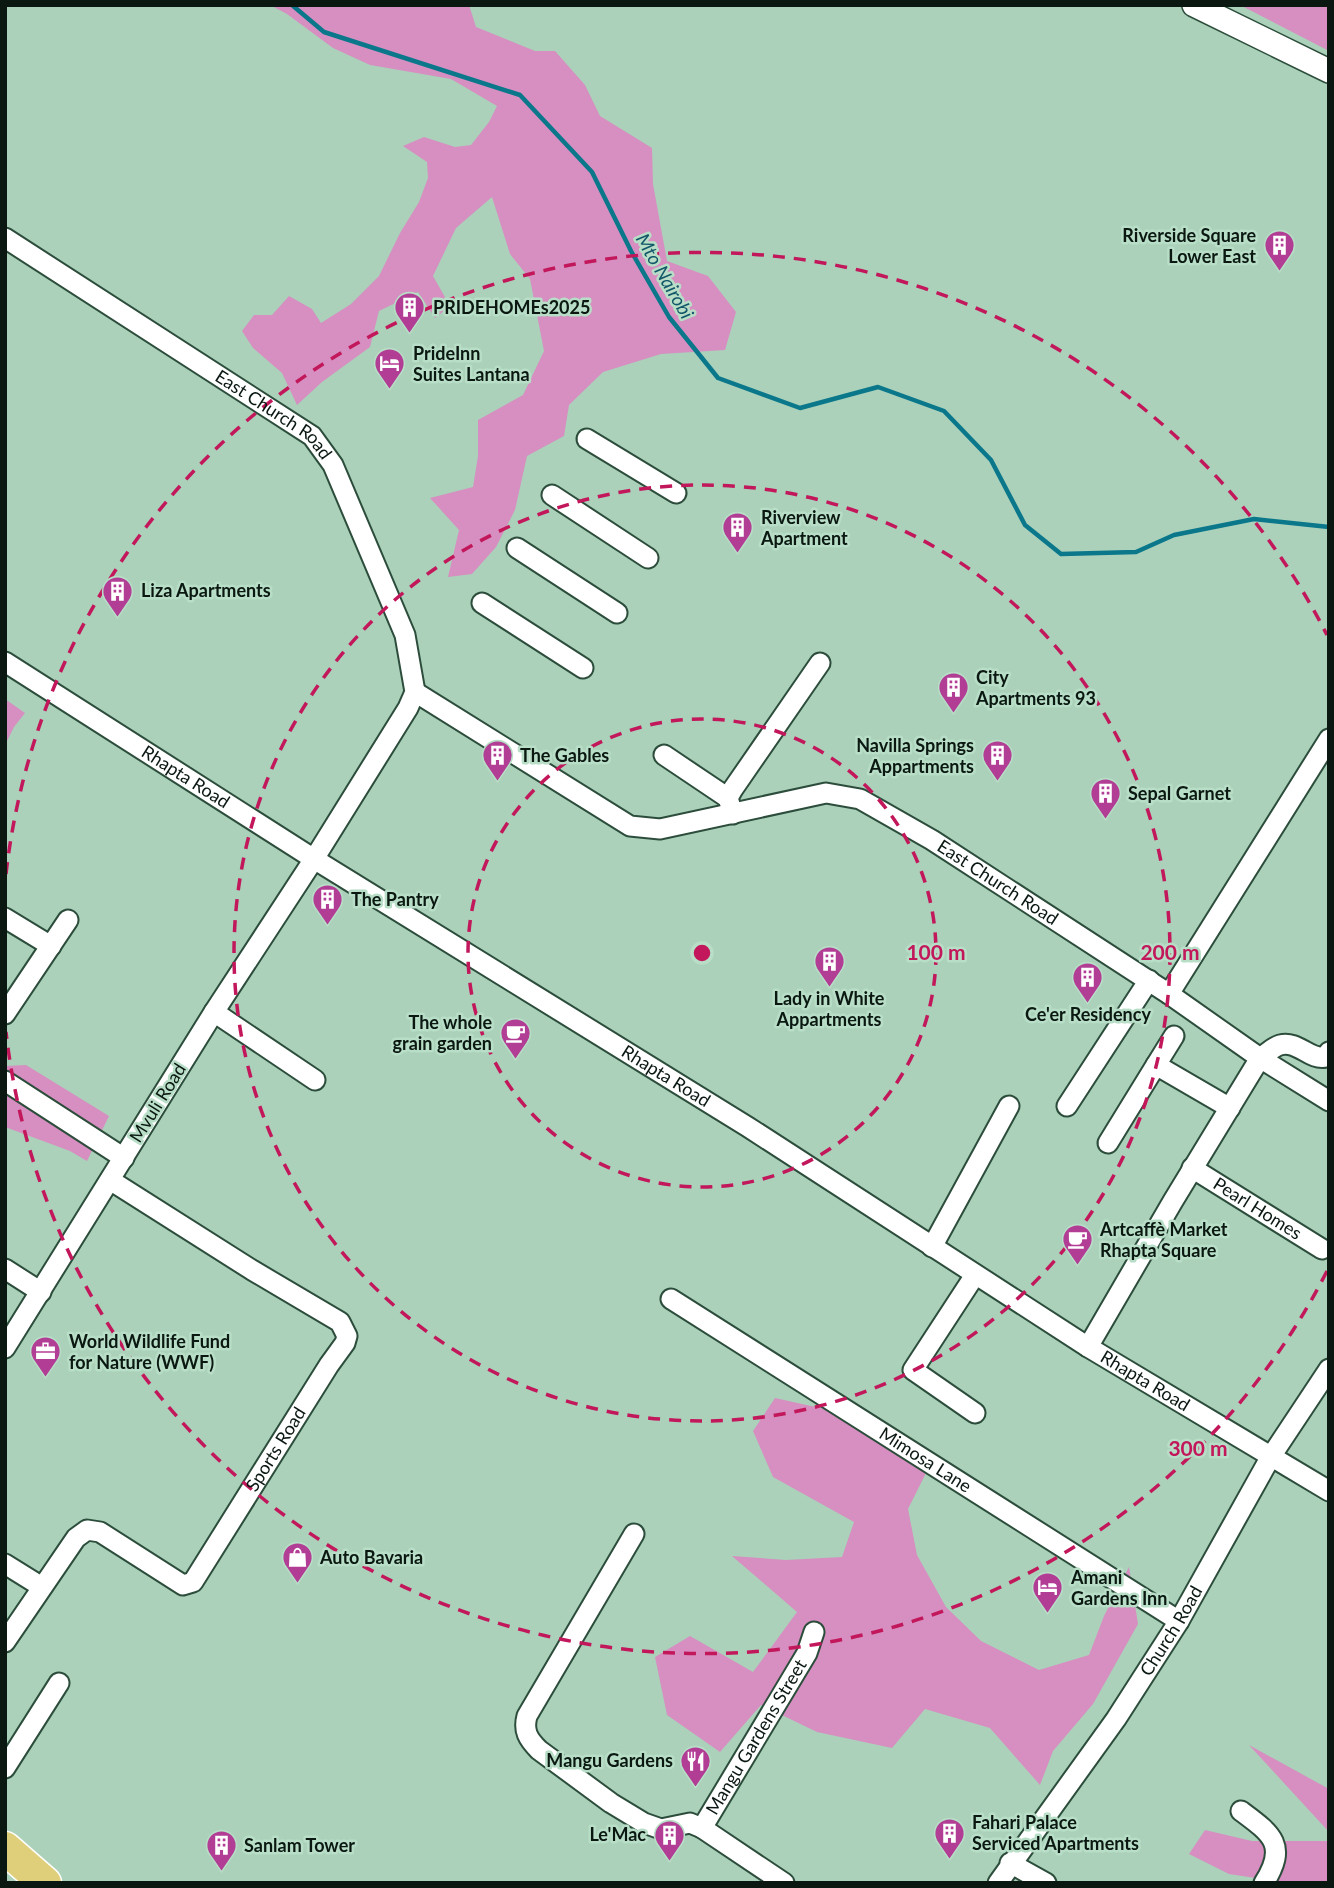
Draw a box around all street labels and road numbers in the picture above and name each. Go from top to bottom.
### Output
street label: East Church Road [211,365,337,463]
street label: Rhapta Road [138,740,234,812]
street label: East Church Road [934,835,1063,929]
street label: Rhapta Road [618,1040,715,1111]
street label: Mvuli Road [124,1059,190,1146]
street label: Pearl Homes [1210,1172,1306,1244]
street label: Rhapta Road [1097,1345,1194,1415]
street label: Sports Road [241,1403,310,1495]
street label: Mimosa Lane [876,1422,976,1497]
street label: Church Road [1135,1582,1206,1680]
street label: Mangu Gardens Street [701,1654,811,1818]

